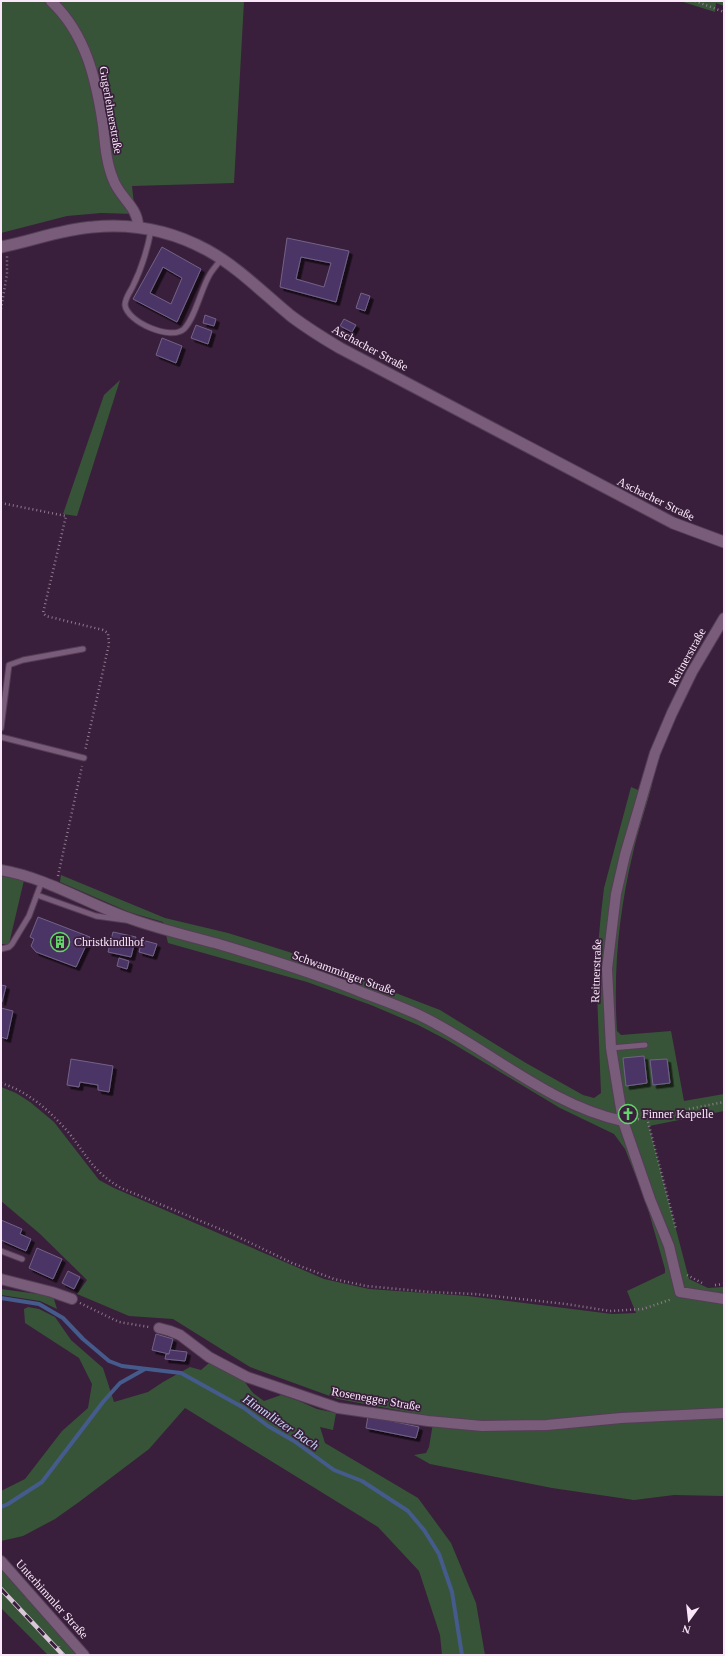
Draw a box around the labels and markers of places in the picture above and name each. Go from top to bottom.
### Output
building icon: Christkindlhof [49,931,71,953]
place label: Christkindlhof [74,935,144,949]
church icon: Finner Kapelle [617,1103,639,1125]
place label: Finner Kapelle [642,1107,714,1121]

